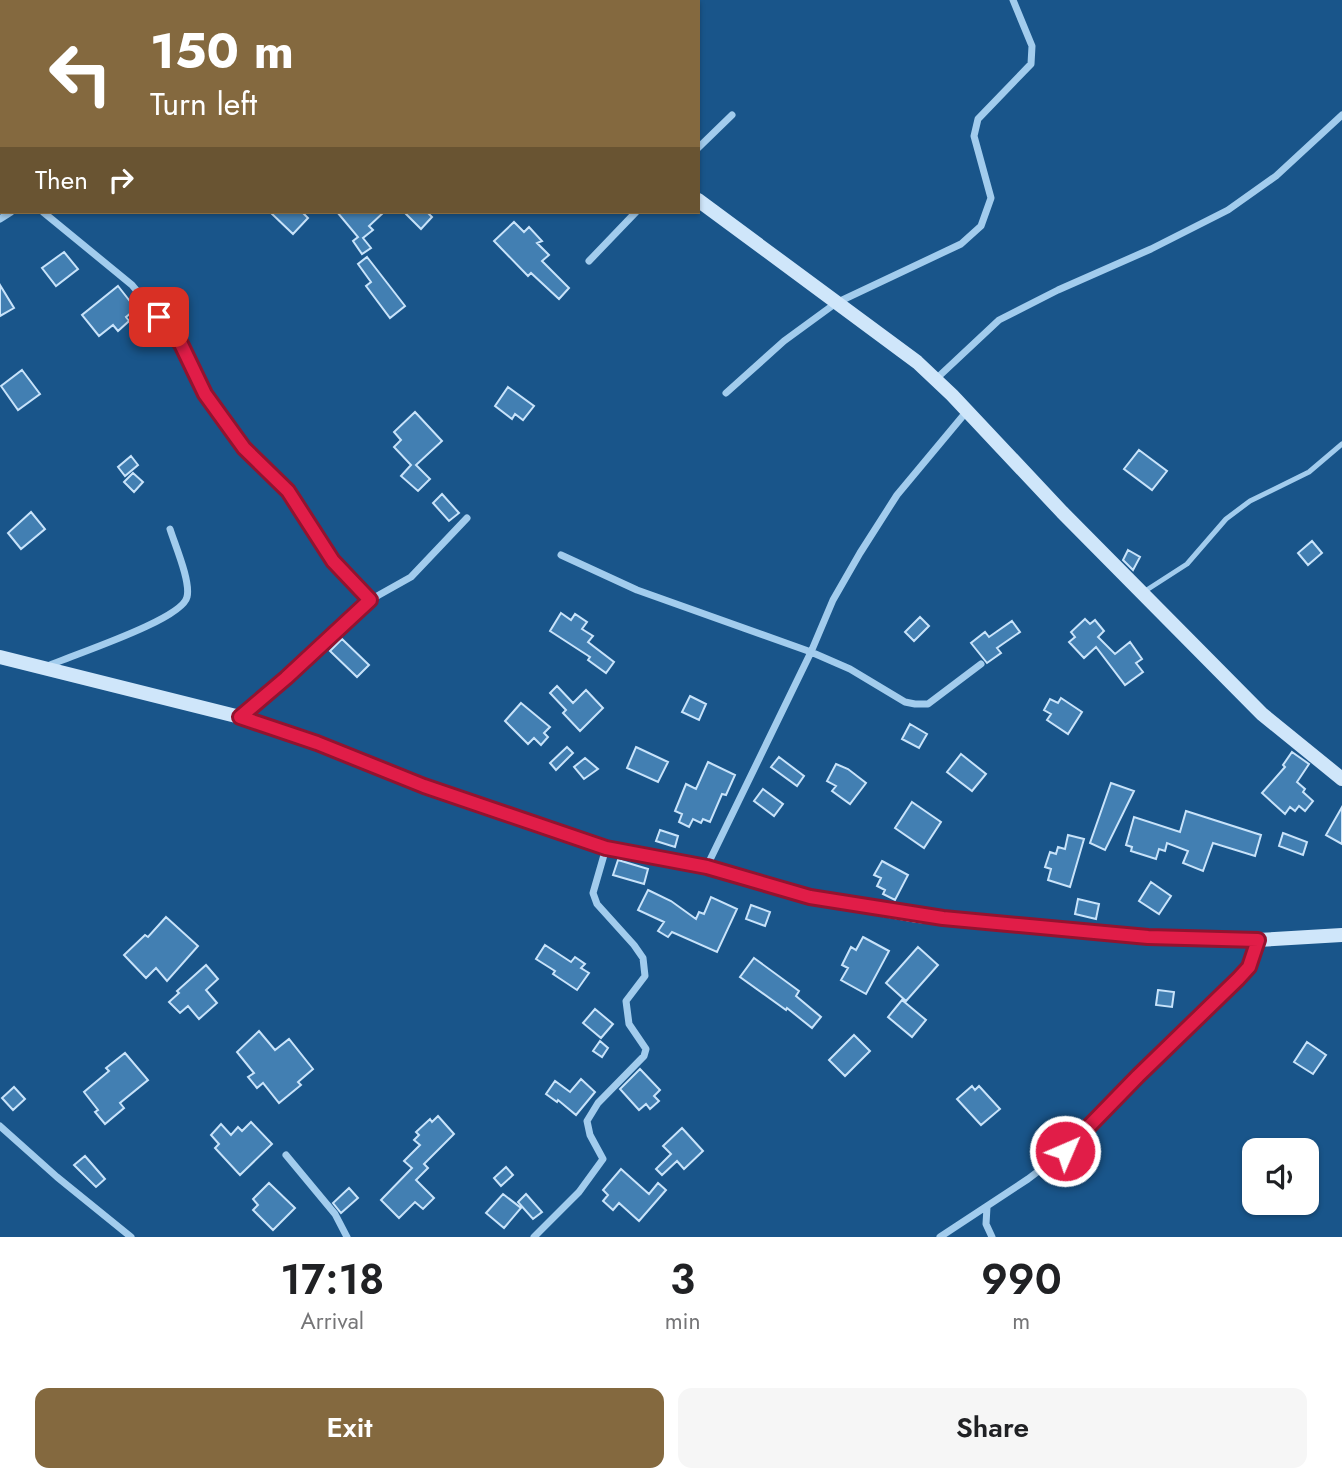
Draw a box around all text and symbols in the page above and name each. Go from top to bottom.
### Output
text: 150 m [150,16,294,86]
icon: left [35,28,126,119]
text: Turn left [150,81,257,127]
text: Then [35,161,88,199]
icon: right [102,161,140,199]
pin [129,287,189,347]
icon: arrive [140,298,178,336]
position arrow [1028,1114,1102,1188]
map controls [1242,1138,1319,1215]
button: sound [1242,1138,1319,1215]
text: 17:18 [280,1249,384,1310]
text: 3 [670,1249,695,1310]
text: 990 [981,1249,1062,1310]
text: Arrival [301,1304,364,1338]
text: min [665,1304,701,1338]
text: m [1012,1304,1030,1338]
button: Exit [35,1388,664,1468]
button: Share [678,1388,1307,1468]

